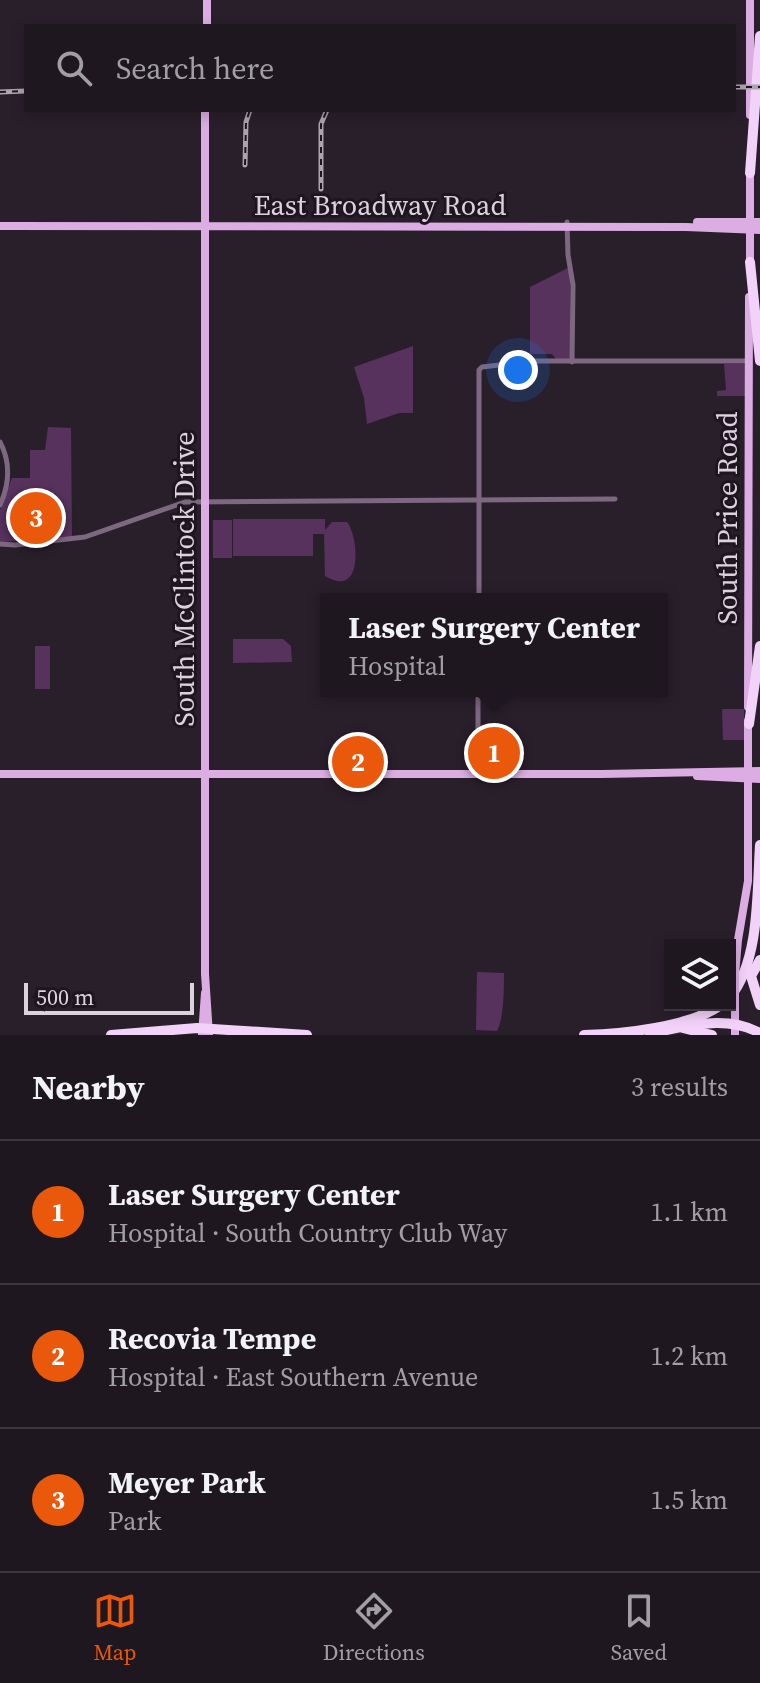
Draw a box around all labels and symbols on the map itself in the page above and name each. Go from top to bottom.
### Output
street label: East Broadway Road [254,186,506,224]
your location [498,350,538,390]
street label: South Price Road [708,412,746,624]
street label: South McClintock Drive [165,432,203,726]
pin: 3 [10,488,62,548]
pin: 1 [468,723,520,783]
pin: 2 [332,732,384,792]
scale bar [24,979,194,1015]

